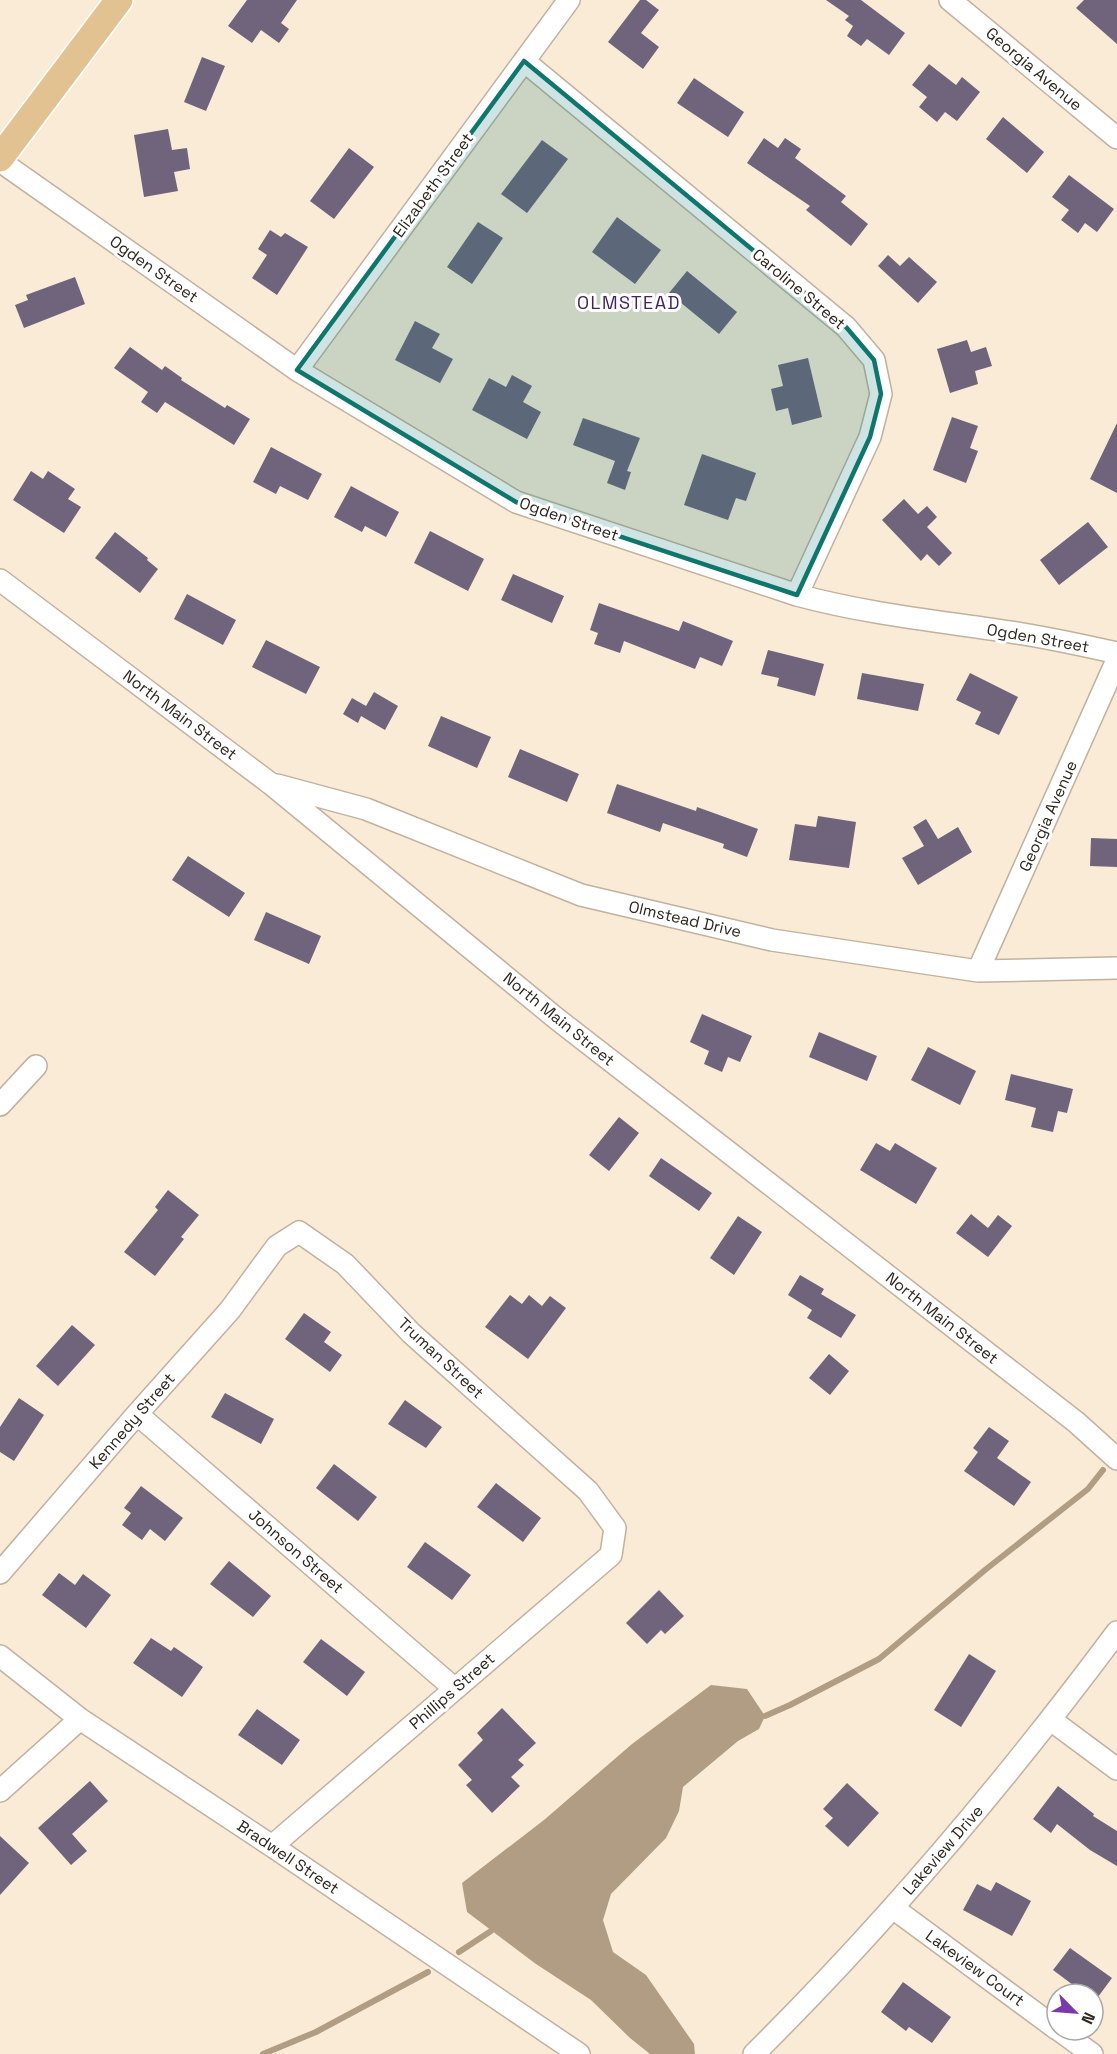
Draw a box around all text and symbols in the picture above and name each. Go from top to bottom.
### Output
street label: Georgia Avenue [981,23,1087,115]
street label: Elizabeth Street [388,129,478,241]
street label: Ogden Street [106,231,202,307]
street label: Caroline Street [748,244,850,334]
district label: OLMSTEAD [577,291,681,314]
street label: Ogden Street [517,492,621,546]
street label: Ogden Street [985,619,1091,657]
street label: North Main Street [119,665,241,765]
street label: Georgia Avenue [1014,757,1082,875]
street label: Olmstead Drive [627,896,743,942]
street label: North Main Street [499,968,619,1070]
street label: North Main Street [881,1267,1003,1369]
street label: Truman Street [394,1313,488,1403]
street label: Kennedy Street [84,1368,180,1474]
street label: Johnson Street [244,1504,348,1598]
street label: Phillips Street [405,1648,499,1734]
street label: Lakeview Drive [898,1801,988,1899]
street label: Bradwell Street [233,1815,343,1899]
street label: Lakeview Court [921,1925,1029,2011]
north arrow [1045,1982,1105,2042]
text: N [1076,2009,1100,2027]

